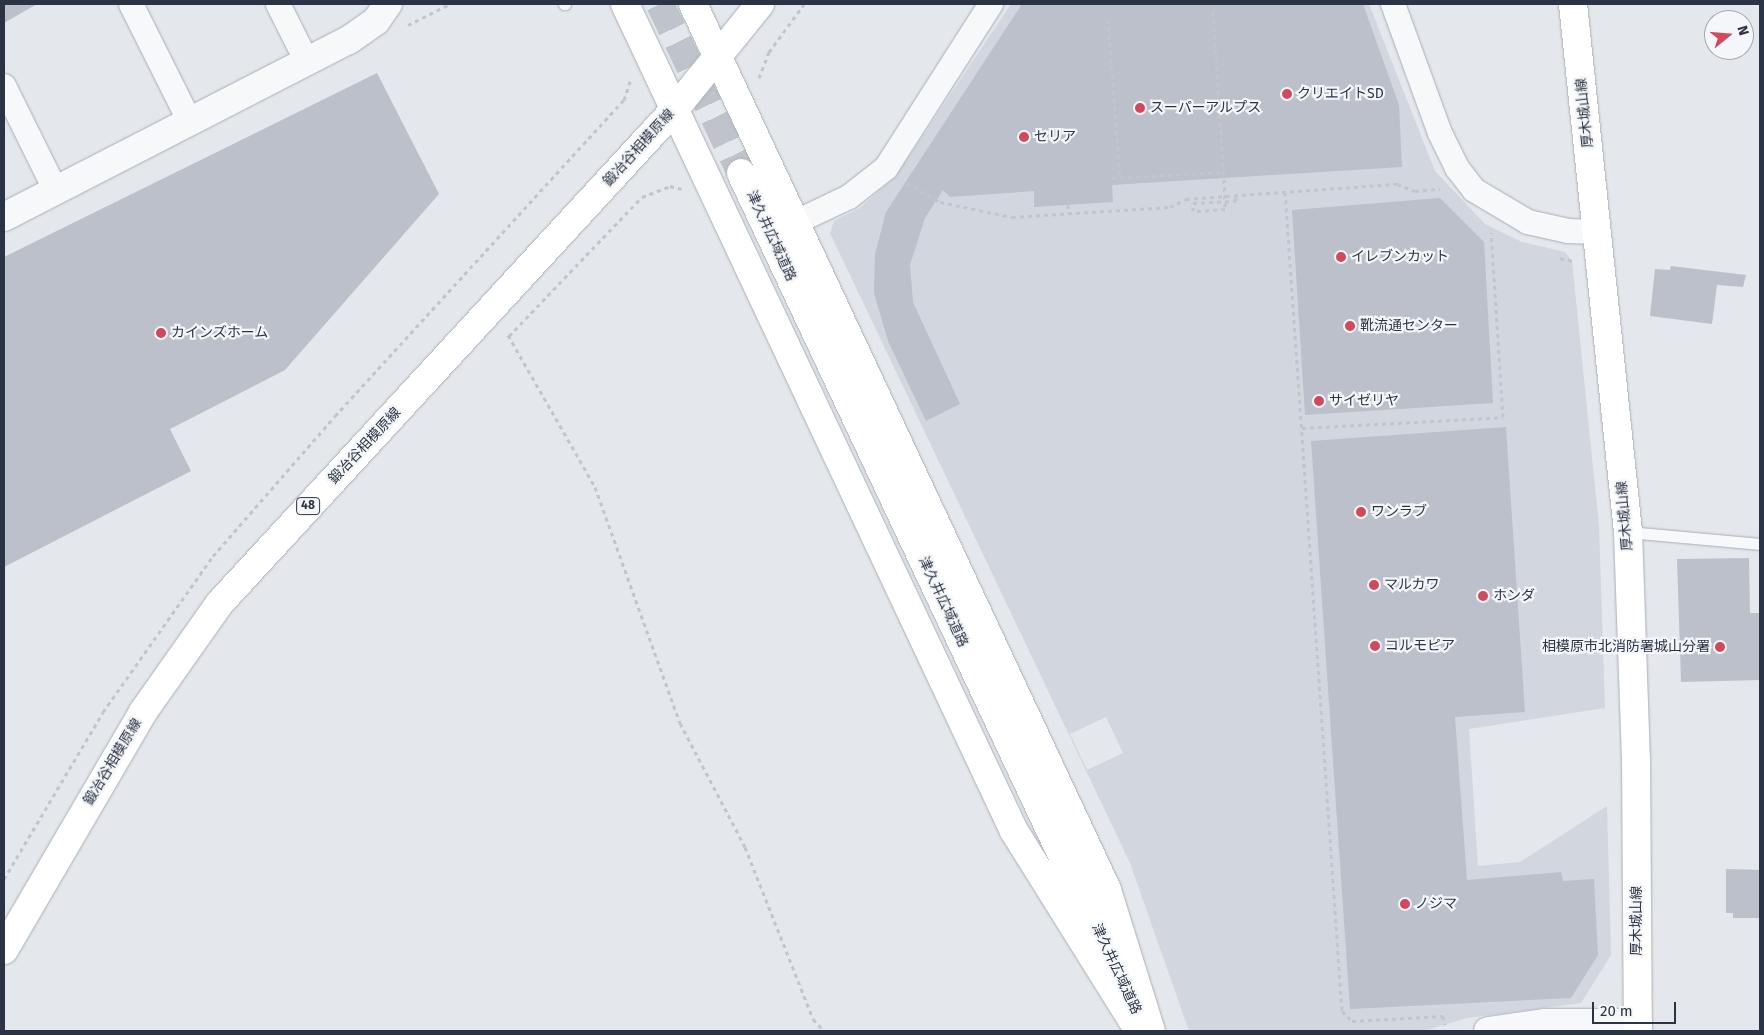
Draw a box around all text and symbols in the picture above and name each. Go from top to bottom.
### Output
north arrow [1704,10,1754,60]
text: N [1733,24,1752,38]
street label: 厚木城山線 [1573,77,1597,149]
place label: クリエイトSD [1297,86,1384,102]
marker: クリエイトSD [1281,88,1293,100]
place label: スーパーアルプス [1150,100,1262,116]
marker: スーパーアルプス [1134,102,1146,114]
street label: 鍛冶谷相模原線 [600,106,678,190]
place label: セリア [1034,129,1076,145]
marker: セリア [1018,131,1030,143]
street label: 津久井広域道路 [743,188,799,284]
place label: イレブンカット [1351,249,1449,265]
marker: イレブンカット [1335,251,1347,263]
place label: 靴流通センター [1360,318,1458,334]
marker: 靴流通センター [1344,320,1356,332]
place label: カインズホーム [171,325,269,341]
marker: カインズホーム [155,327,167,339]
place label: サイゼリヤ [1329,393,1399,409]
marker: サイゼリヤ [1313,395,1325,407]
street label: 鍛冶谷相模原線 [325,404,405,488]
street label: 厚木城山線 [1614,480,1636,552]
road number: 48 [296,496,320,516]
place label: ワンラブ [1371,504,1427,520]
marker: ワンラブ [1355,506,1367,518]
street label: 津久井広域道路 [915,554,971,650]
place label: マルカワ [1384,577,1440,593]
marker: マルカワ [1368,579,1380,591]
place label: ホンダ [1493,588,1535,604]
marker: ホンダ [1477,590,1489,602]
place label: コルモピア [1385,638,1455,654]
place label: 相模原市北消防署城山分署 [1542,639,1710,655]
marker: コルモピア [1369,640,1381,652]
marker: 相模原市北消防署城山分署 [1714,641,1726,653]
street label: 鍛冶谷相模原線 [81,716,145,808]
street label: 厚木城山線 [1629,886,1645,956]
place label: ノジマ [1415,896,1457,912]
marker: ノジマ [1399,898,1411,910]
street label: 津久井広域道路 [1088,921,1144,1017]
scale bar [1594,992,1678,1024]
text: 20 m [1600,1002,1633,1020]

